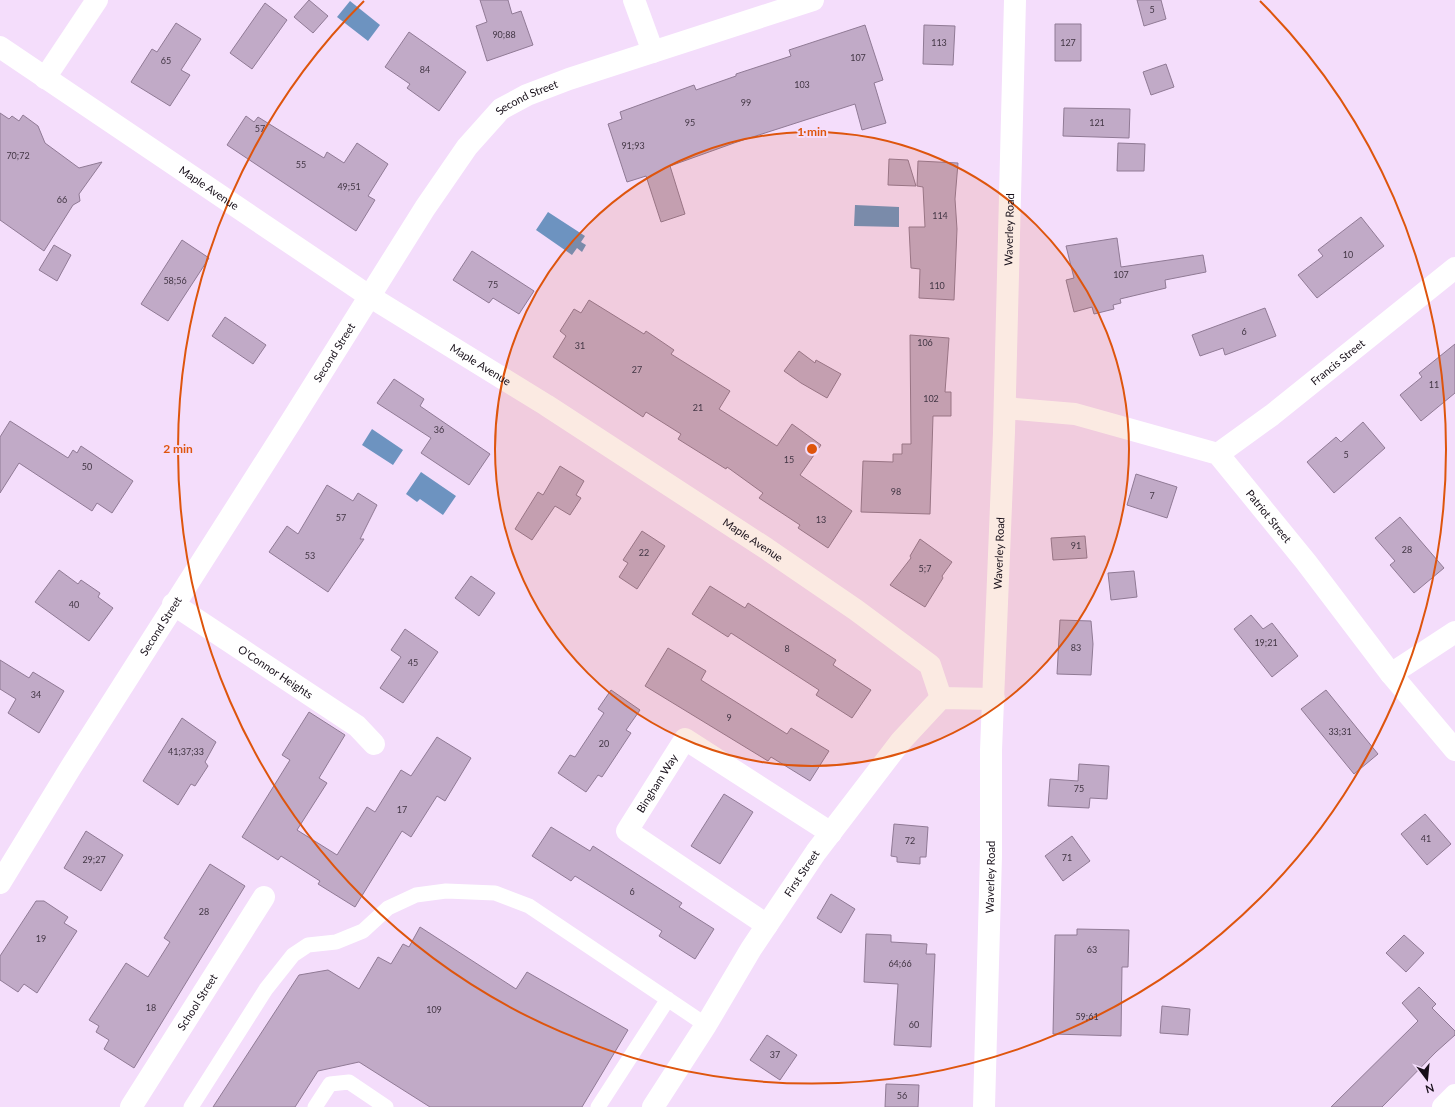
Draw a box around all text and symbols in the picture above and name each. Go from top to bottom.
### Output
house number: 5 [1149,4,1155,15]
house number: 90;88 [492,29,516,40]
house number: 113 [931,37,947,48]
house number: 127 [1060,37,1076,48]
house number: 107 [850,52,866,63]
house number: 65 [161,55,171,66]
house number: 84 [420,64,430,75]
street label: Second Street [492,77,559,117]
house number: 103 [794,79,810,90]
house number: 99 [741,97,751,108]
house number: 95 [685,117,695,128]
house number: 121 [1089,117,1105,128]
house number: 57 [255,123,265,134]
text: 1 min [797,124,827,139]
house number: 91;93 [621,140,645,151]
house number: 70;72 [6,150,30,161]
house number: 55 [296,159,306,170]
street label: Maple Avenue [177,163,242,212]
house number: 49;51 [337,181,361,192]
street label: Waverley Road [1001,193,1016,266]
house number: 66 [57,194,67,205]
house number: 114 [932,210,948,221]
house number: 10 [1343,249,1353,260]
house number: 107 [1113,269,1129,280]
house number: 58;56 [163,275,187,286]
house number: 75 [488,279,498,290]
house number: 110 [929,280,945,291]
street label: Second Street [310,320,357,384]
house number: 6 [1241,326,1247,337]
street label: Francis Street [1308,336,1367,387]
house number: 106 [917,337,933,348]
house number: 31 [575,340,585,351]
street label: Maple Avenue [448,341,514,388]
house number: 27 [632,364,642,375]
house number: 11 [1429,379,1439,390]
house number: 102 [923,393,939,404]
house number: 21 [693,402,703,413]
house number: 36 [434,424,444,435]
text: 2 min [163,441,193,456]
centre of rings [805,442,819,456]
house number: 5 [1343,449,1349,460]
house number: 15 [784,454,794,465]
house number: 50 [82,461,92,472]
house number: 98 [891,486,901,497]
street label: Patriot Street [1244,487,1294,545]
house number: 7 [1149,490,1155,501]
house number: 57 [336,512,346,523]
house number: 13 [816,514,826,525]
street label: Maple Avenue [721,515,786,564]
street label: Waverley Road [991,517,1007,590]
house number: 91 [1071,540,1081,551]
house number: 28 [1402,544,1412,555]
house number: 22 [639,547,649,558]
house number: 53 [305,550,315,561]
house number: 5;7 [919,563,931,574]
street label: Second Street [137,594,184,658]
house number: 40 [69,599,79,610]
house number: 19;21 [1254,637,1278,648]
street label: O'Connor Heights [236,642,316,701]
house number: 83 [1071,642,1081,653]
house number: 8 [784,643,790,654]
house number: 45 [408,657,418,668]
house number: 34 [31,689,41,700]
house number: 9 [726,712,732,723]
house number: 33;31 [1328,726,1352,737]
house number: 20 [599,738,609,749]
house number: 41;37;33 [168,746,204,757]
street label: Bingham Way [633,751,680,815]
house number: 75 [1074,783,1084,794]
house number: 17 [397,804,407,815]
house number: 41 [1421,833,1431,844]
house number: 72 [905,835,915,846]
street label: Waverley Road [982,841,997,913]
street label: First Street [781,847,822,899]
house number: 71 [1062,852,1072,863]
house number: 29;27 [82,854,106,865]
house number: 6 [629,886,635,897]
house number: 28 [199,906,209,917]
house number: 19 [36,933,46,944]
house number: 63 [1087,944,1097,955]
house number: 64;66 [888,958,912,969]
street label: School Street [174,971,220,1033]
house number: 18 [146,1002,156,1013]
house number: 109 [426,1004,442,1015]
house number: 59;61 [1075,1011,1099,1022]
house number: 60 [909,1019,919,1030]
house number: 37 [770,1049,780,1060]
north arrow [1407,1059,1447,1099]
text: N [1424,1082,1436,1097]
house number: 56 [897,1090,907,1101]

